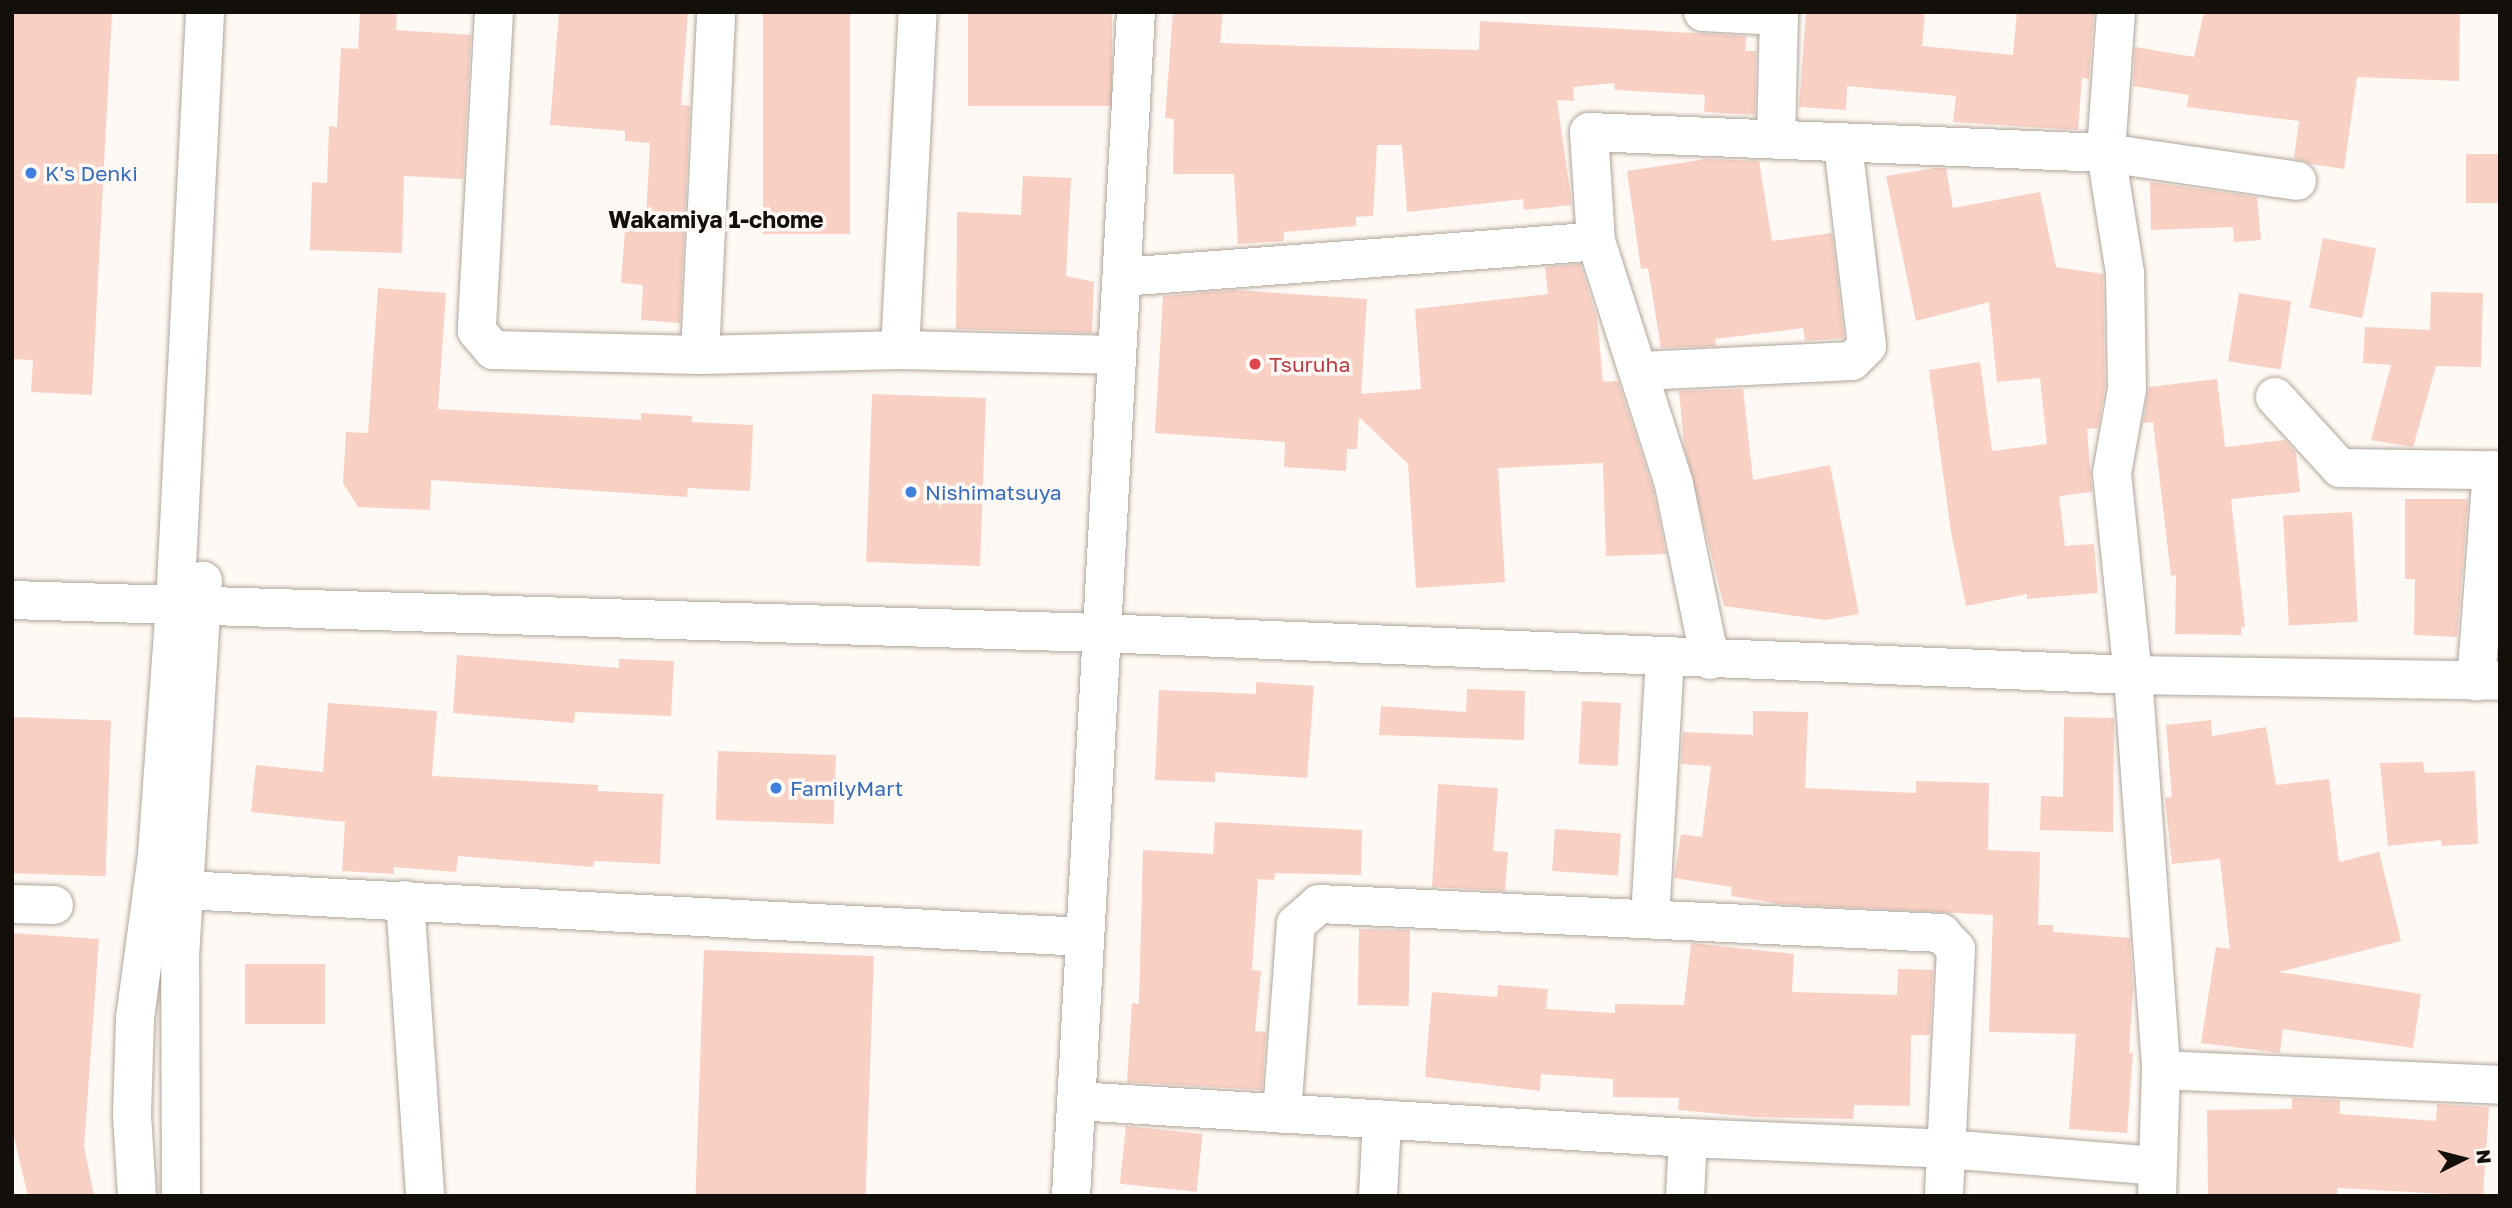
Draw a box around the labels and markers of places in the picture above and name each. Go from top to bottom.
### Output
place label: K's Denki [45,160,138,186]
marker: K's Denki [23,165,39,181]
place label: Tsuruha [1269,351,1350,377]
marker: Tsuruha [1247,356,1263,372]
place label: Nishimatsuya [925,479,1062,505]
marker: Nishimatsuya [903,484,919,500]
place label: FamilyMart [790,775,903,801]
marker: FamilyMart [768,780,784,796]

